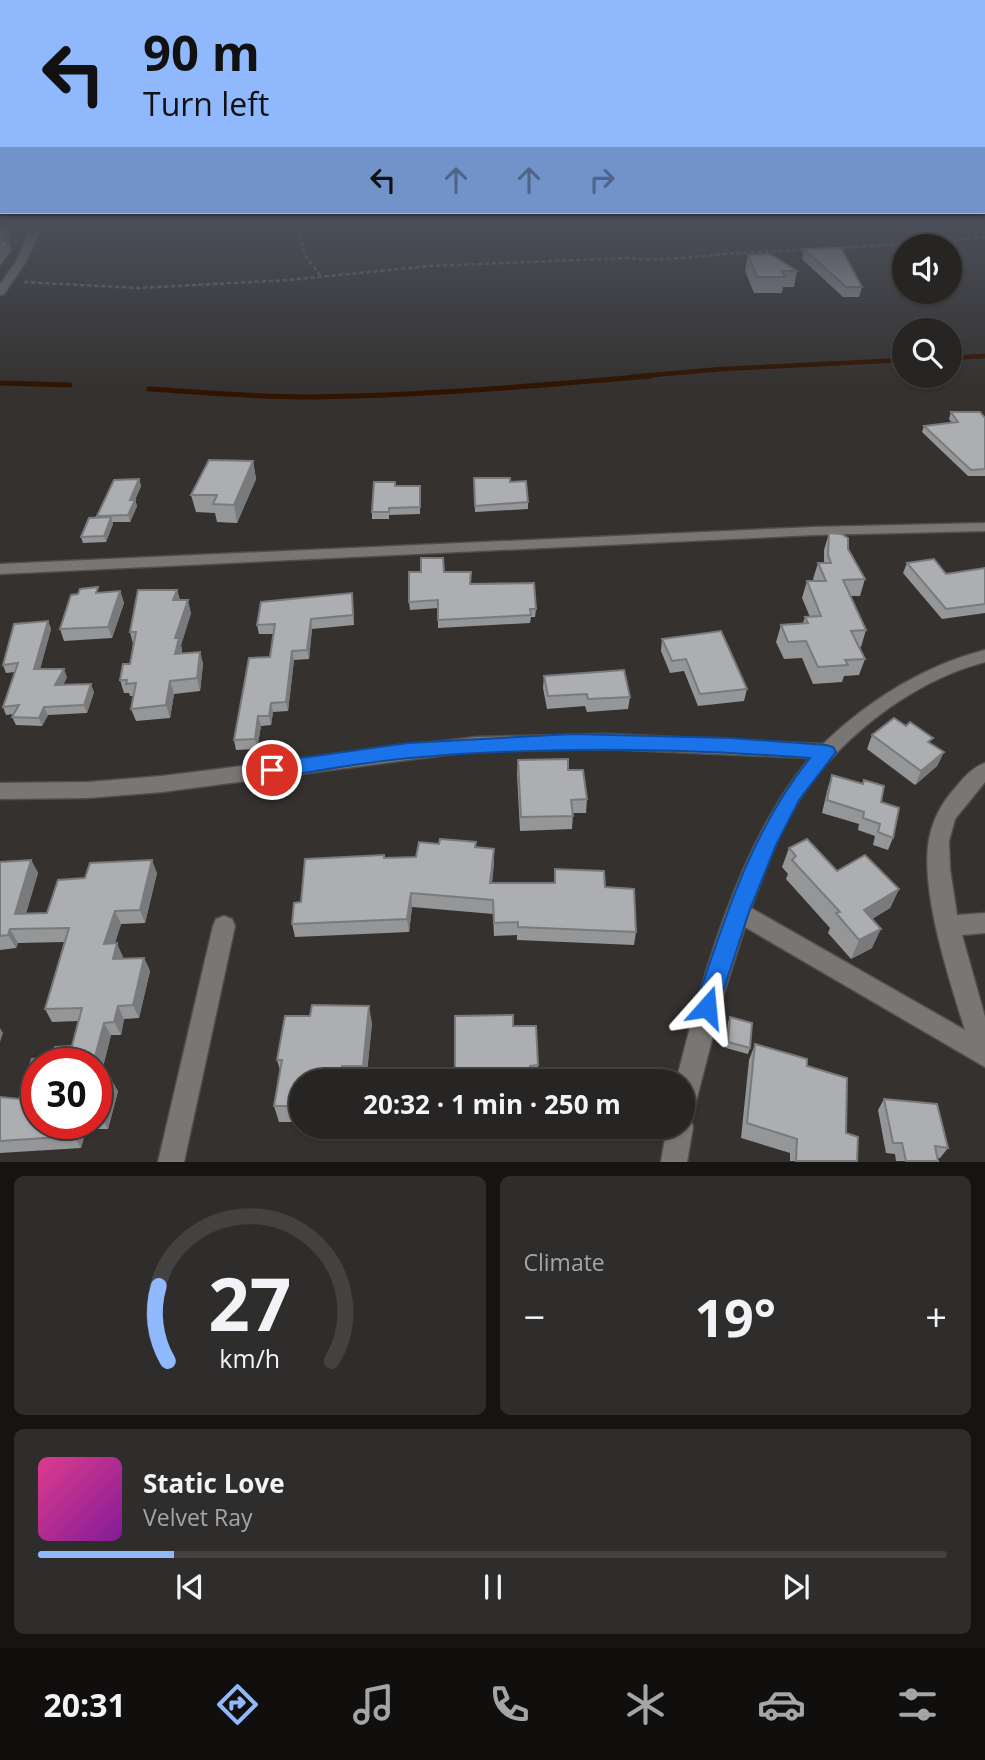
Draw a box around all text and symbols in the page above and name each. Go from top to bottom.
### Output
text: 90 m [143,19,260,85]
icon: left [28,28,119,119]
text: Turn left [143,82,269,125]
icon: left [364,161,402,199]
icon: ahead [437,161,475,199]
icon: ahead [510,161,548,199]
icon: right [583,161,621,199]
map controls [892,234,962,388]
button: sound [892,234,962,304]
button: search [892,318,962,388]
pin [242,740,302,800]
icon: arrive [253,751,291,789]
position arrow [670,970,744,1044]
speed limit sign: 30 [21,1048,112,1139]
text: 20:32 · 1 min · 250 m [363,1086,621,1122]
text: Climate [524,1246,605,1278]
text: 27 [208,1254,291,1353]
text: 19° [694,1281,776,1352]
text: − [524,1290,545,1342]
text: + [925,1290,947,1342]
text: km/h [219,1341,280,1375]
text: Static Love [143,1465,285,1501]
text: Velvet Ray [143,1501,253,1533]
icon: previous [171,1568,209,1606]
icon: pause [474,1568,512,1606]
icon: next [777,1568,815,1606]
icon: directions [213,1680,262,1729]
icon: music [349,1680,398,1729]
icon: phone [485,1680,534,1729]
icon: climate [621,1680,670,1729]
icon: car [757,1680,806,1729]
icon: filters [893,1680,942,1729]
text: 20:31 [43,1683,126,1726]

